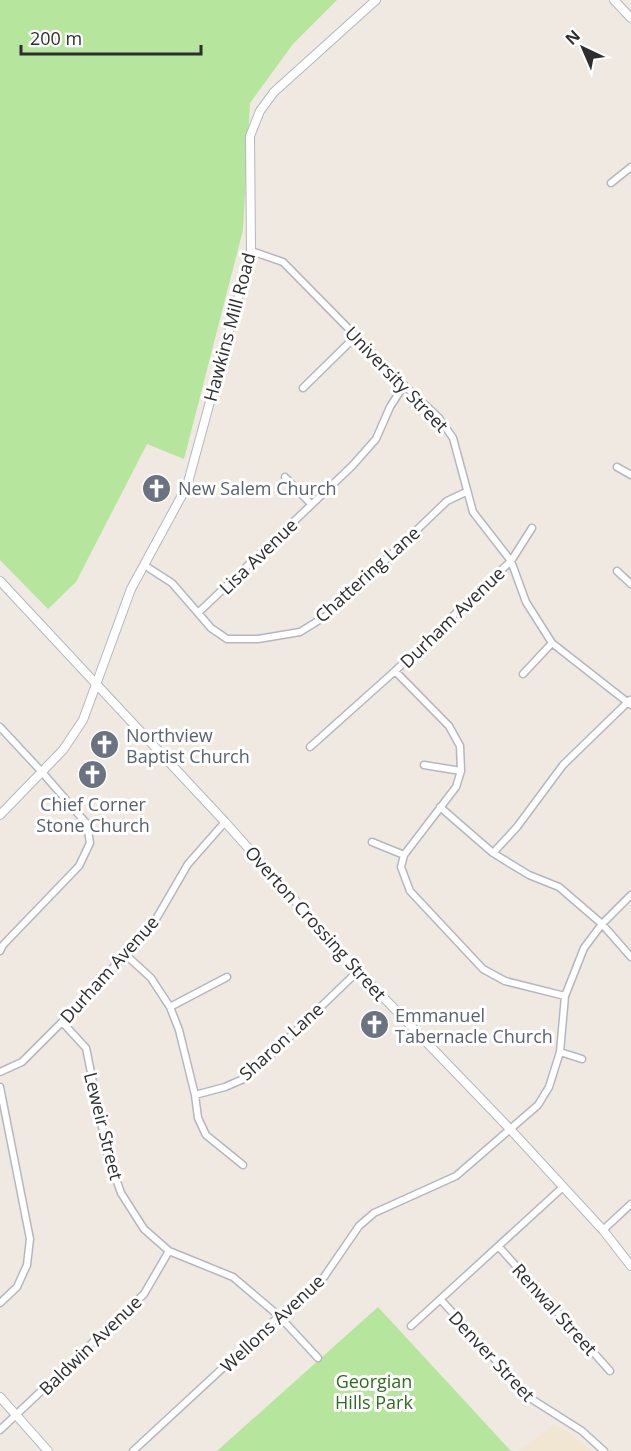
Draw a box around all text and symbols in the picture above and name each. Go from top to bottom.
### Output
scale bar [21,18,201,56]
north arrow [553,18,613,78]
text: N [560,25,585,50]
text: 200 m [30,26,82,50]
street label: Hawkins Mill Road [198,250,260,404]
street label: University Street [340,321,454,437]
church icon: New Salem Church [141,472,173,504]
place label: New Salem Church [178,476,337,500]
street label: Lisa Avenue [214,513,302,599]
street label: Chattering Lane [309,520,425,628]
street label: Durham Avenue [395,561,509,673]
place label: Northview Baptist Church [126,723,250,768]
church icon: Northview Baptist Church [89,729,121,761]
church icon: Chief Corner Stone Church [77,759,109,791]
place label: Chief Corner Stone Church [36,792,150,837]
street label: Overton Crossing Street [240,841,392,1005]
street label: Durham Avenue [54,910,164,1028]
street label: Sharon Lane [234,997,328,1085]
place label: Emmanuel Tabernacle Church [395,1003,553,1048]
church icon: Emmanuel Tabernacle Church [358,1009,390,1041]
street label: Leweir Street [79,1070,129,1182]
street label: Renwal Street [507,1258,603,1360]
street label: Wellons Avenue [215,1269,329,1377]
street label: Baldwin Avenue [33,1290,147,1400]
street label: Denver Street [444,1306,540,1406]
park label: Georgian Hills Park [335,1369,413,1414]

